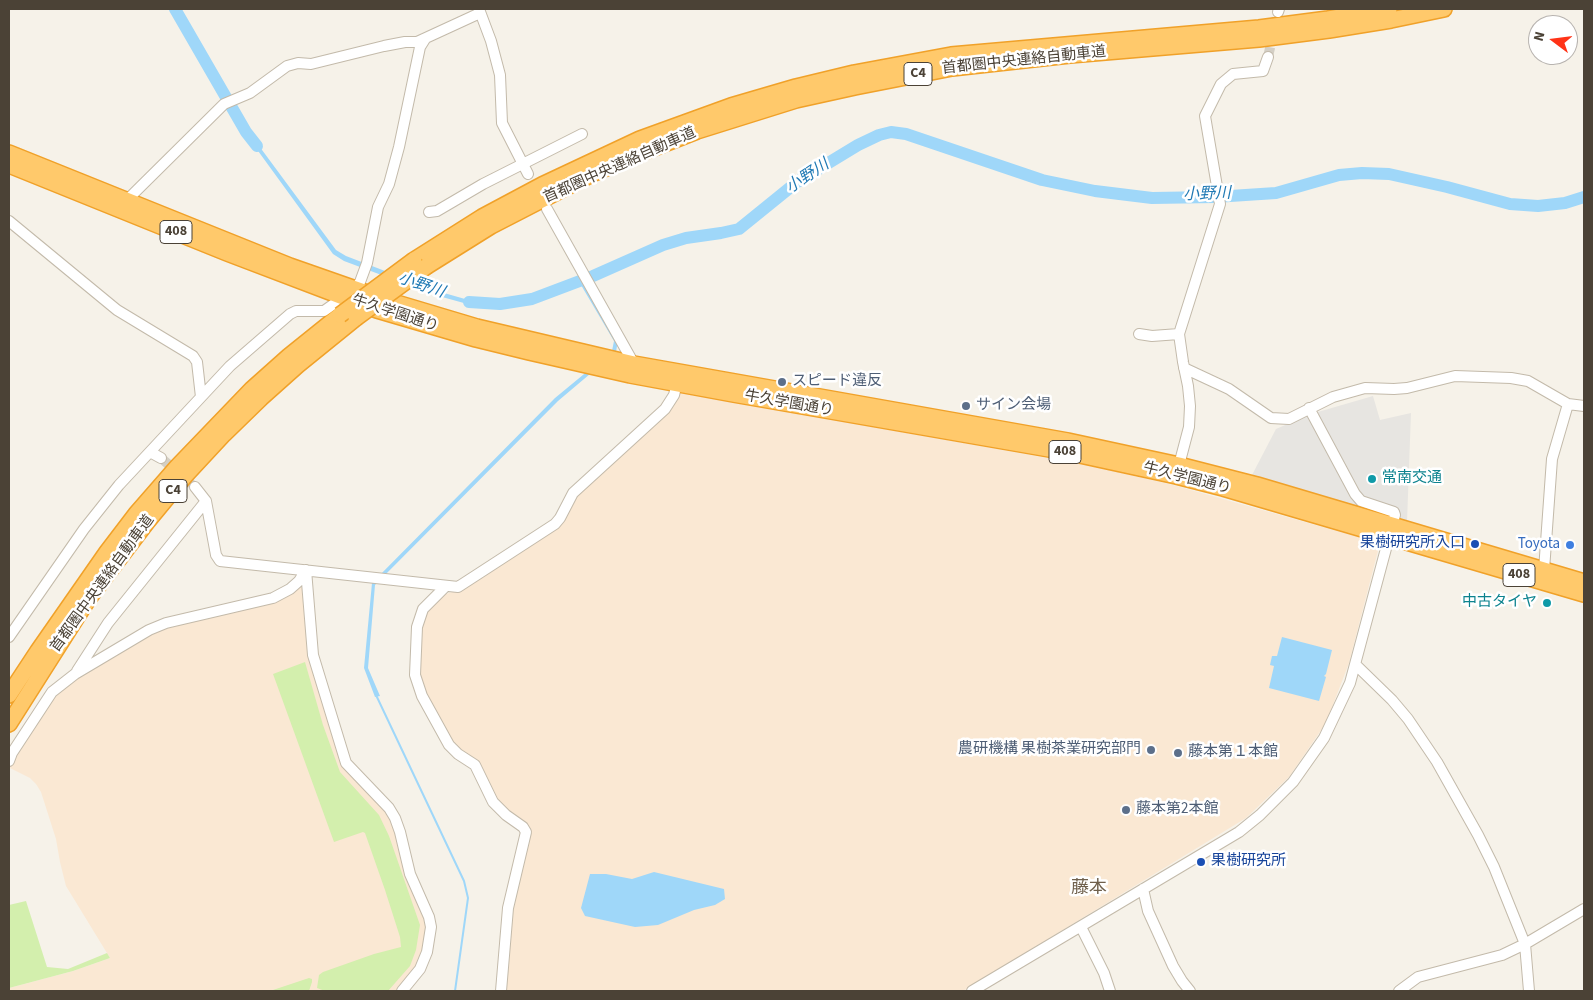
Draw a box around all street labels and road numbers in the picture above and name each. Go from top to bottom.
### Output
street label: 首都圏中央連絡自動車道 [941,43,1107,79]
road number: C4 [904,62,932,86]
street label: 首都圏中央連絡自動車道 [541,124,699,208]
road number: 408 [160,220,192,243]
street label: 牛久学園通り [349,292,441,336]
street label: 牛久学園通り [743,387,835,421]
road number: 408 [1049,441,1081,464]
street label: 牛久学園通り [1141,459,1233,499]
road number: C4 [159,480,187,502]
street label: 首都圏中央連絡自動車道 [47,512,159,656]
road number: 408 [1503,564,1535,586]

